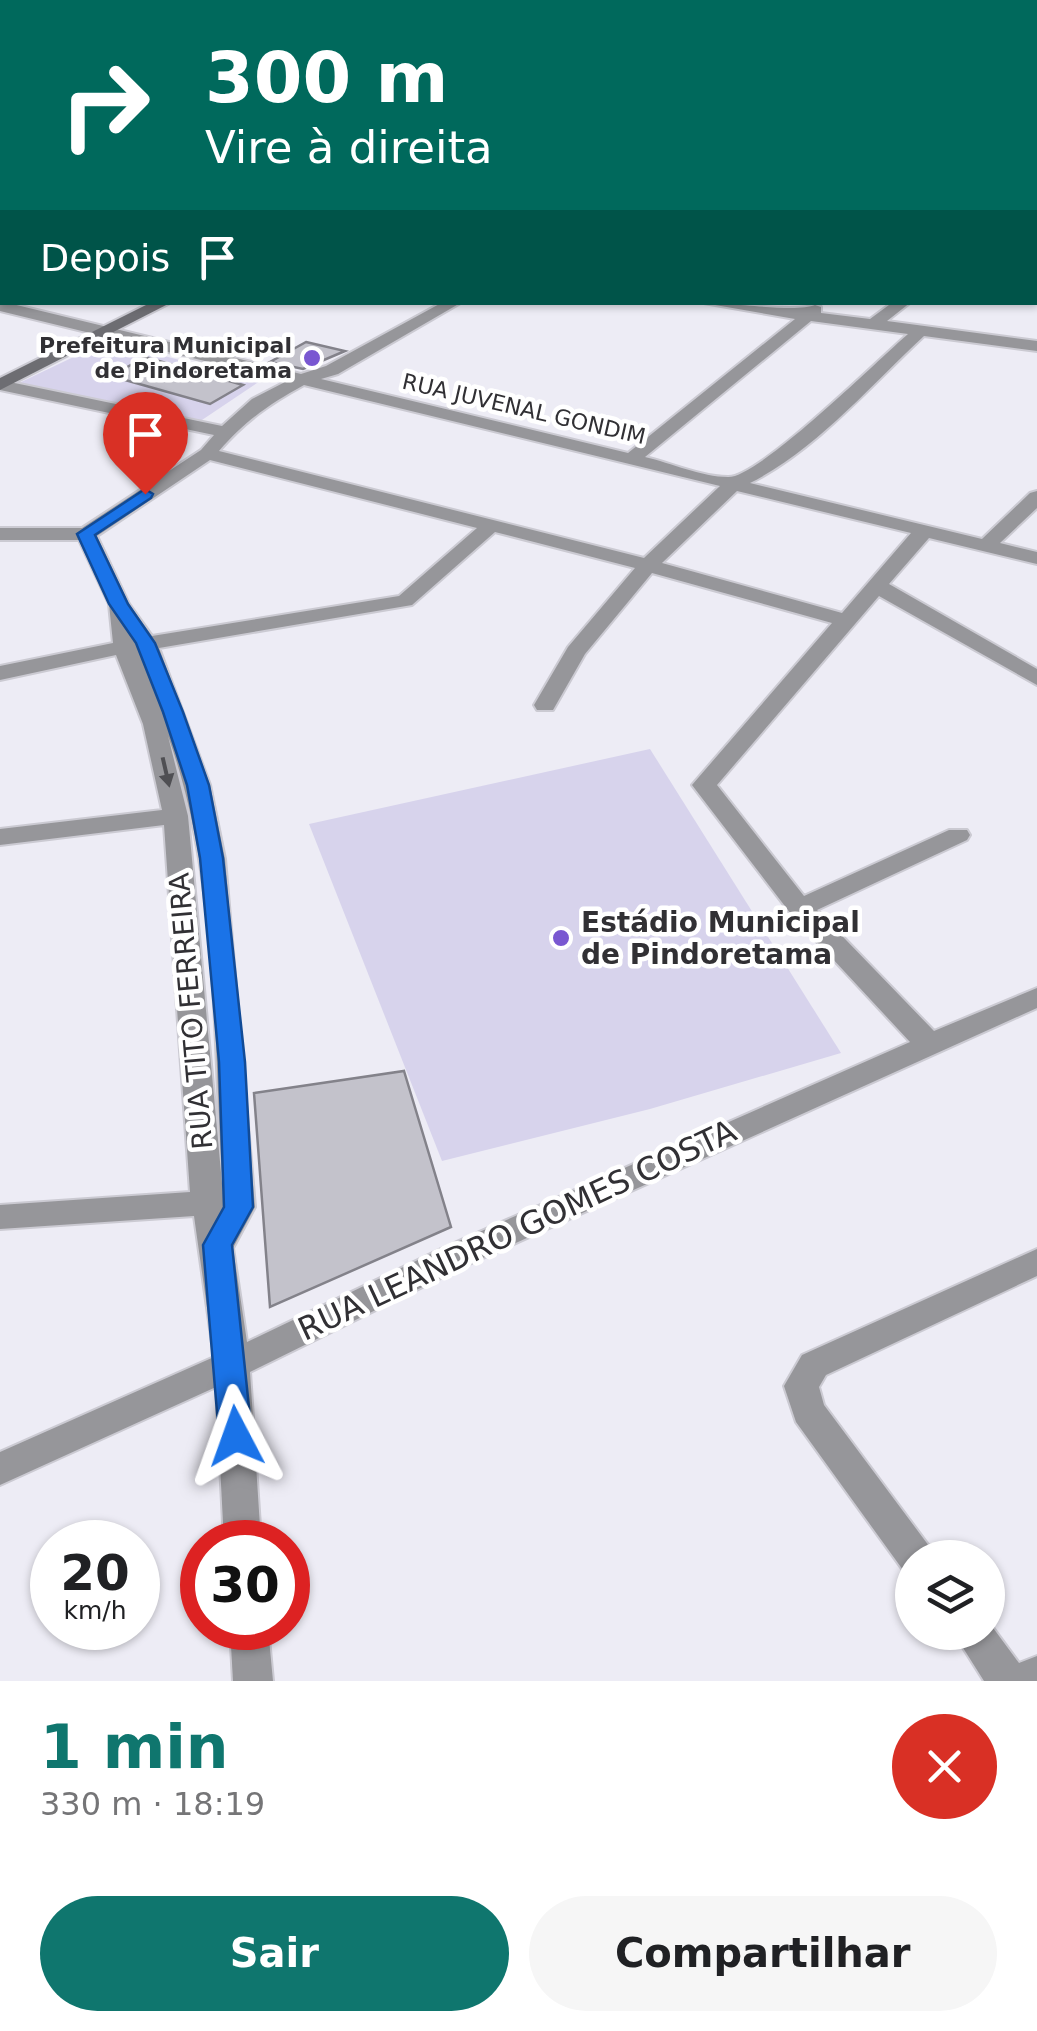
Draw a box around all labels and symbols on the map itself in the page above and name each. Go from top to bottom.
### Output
place label: Prefeitura Municipal de Pindoretama [39,333,292,383]
marker: Prefeitura Municipal de Pindoretama [301,347,323,369]
street label: RUA JUVENAL GONDIM [400,369,648,449]
pin [103,392,188,495]
one-way arrow [159,757,174,788]
street label: RUA TITO FERREIRA [162,871,220,1151]
place label: Estádio Municipal de Pindoretama [581,906,860,971]
marker: Estádio Municipal de Pindoretama [550,927,572,949]
street label: RUA LEANDRO GOMES COSTA [292,1112,742,1348]
position arrow [184,1384,288,1488]
speed limit sign: 30 [180,1520,310,1650]

